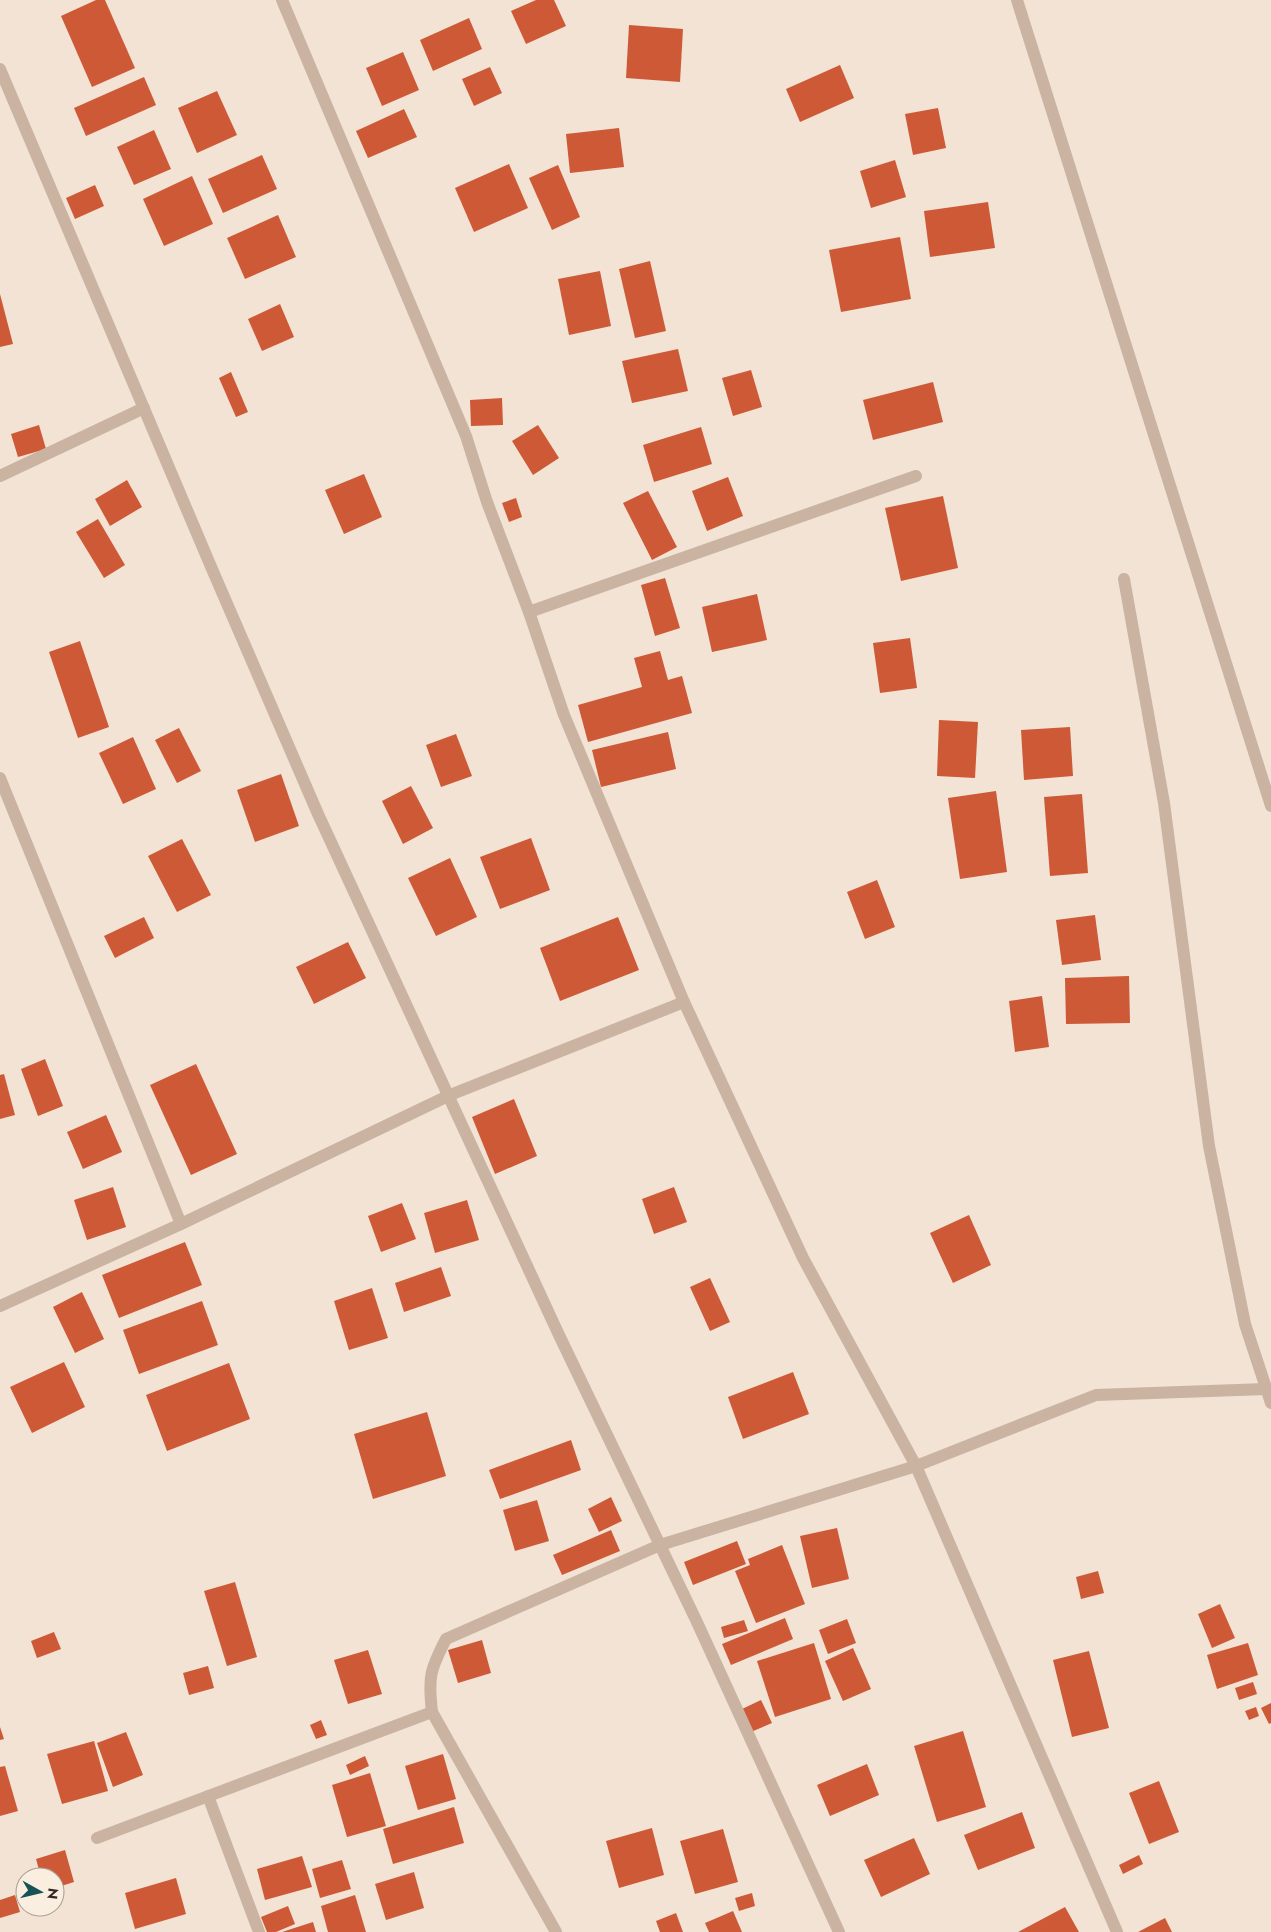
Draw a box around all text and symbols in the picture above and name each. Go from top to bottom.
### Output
north arrow [15,1867,65,1917]
text: N [42,1887,64,1901]

